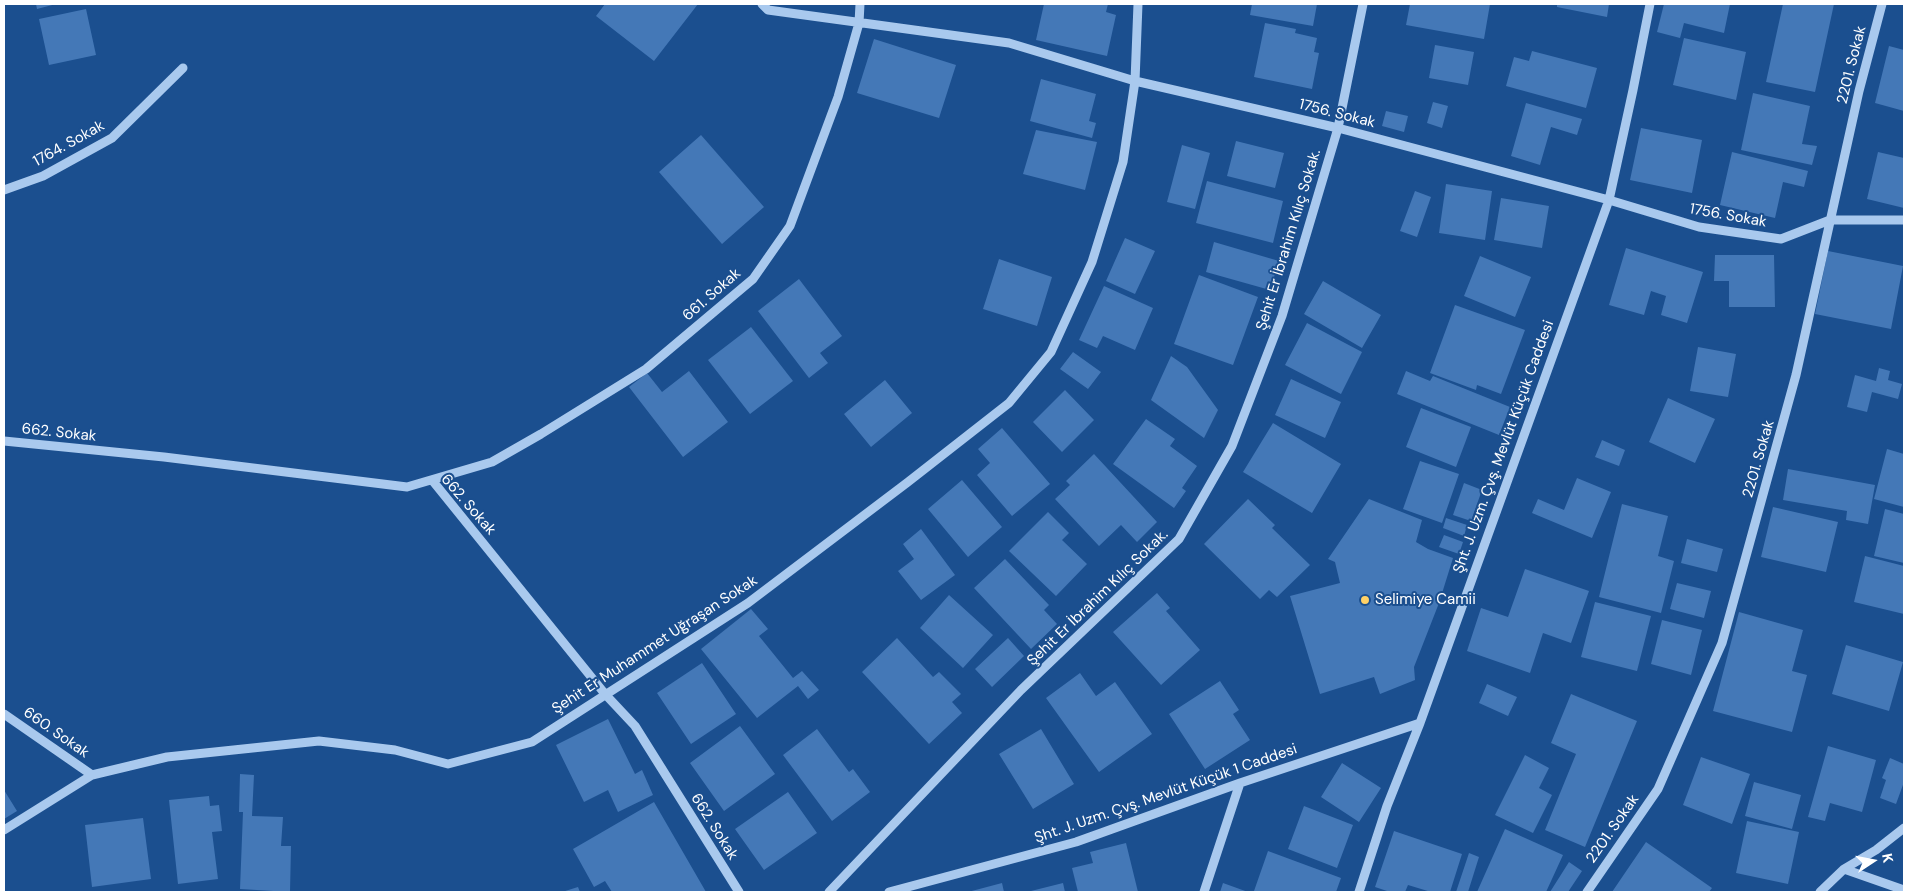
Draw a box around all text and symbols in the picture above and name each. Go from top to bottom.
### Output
street label: 2201. Sokak [1834,24,1870,106]
street label: 1756. Sokak [1297,96,1377,132]
street label: 1764. Sokak [30,117,108,171]
street label: Şehit Er İbrahim Kılıç Sokak. [1253,147,1325,333]
street label: 1756. Sokak [1688,200,1768,232]
street label: 661. Sokak [679,265,745,325]
street label: Şht. J. Uzm. Çvş. Mevlüt Küçük Caddesi [1450,318,1558,576]
street label: 2201. Sokak [1739,418,1779,500]
street label: 662. Sokak [21,420,97,446]
street label: 662. Sokak [437,471,499,539]
street label: Şehit Er İbrahim Kılıç Sokak. [1024,526,1172,670]
street label: Şehit Er Muhammet Uğraşan Sokak [549,572,761,718]
place label: Selimiye Camii [1375,591,1476,609]
marker: Selimiye Camii [1359,594,1371,606]
street label: 660. Sokak [20,704,92,762]
street label: Şht. J. Uzm. Çvş. Mevlüt Küçük 1 Caddesi [1032,740,1300,848]
street label: 662. Sokak [687,790,741,864]
street label: 2201. Sokak [1583,791,1643,867]
north arrow [1848,836,1898,886]
text: K [1878,852,1897,864]

